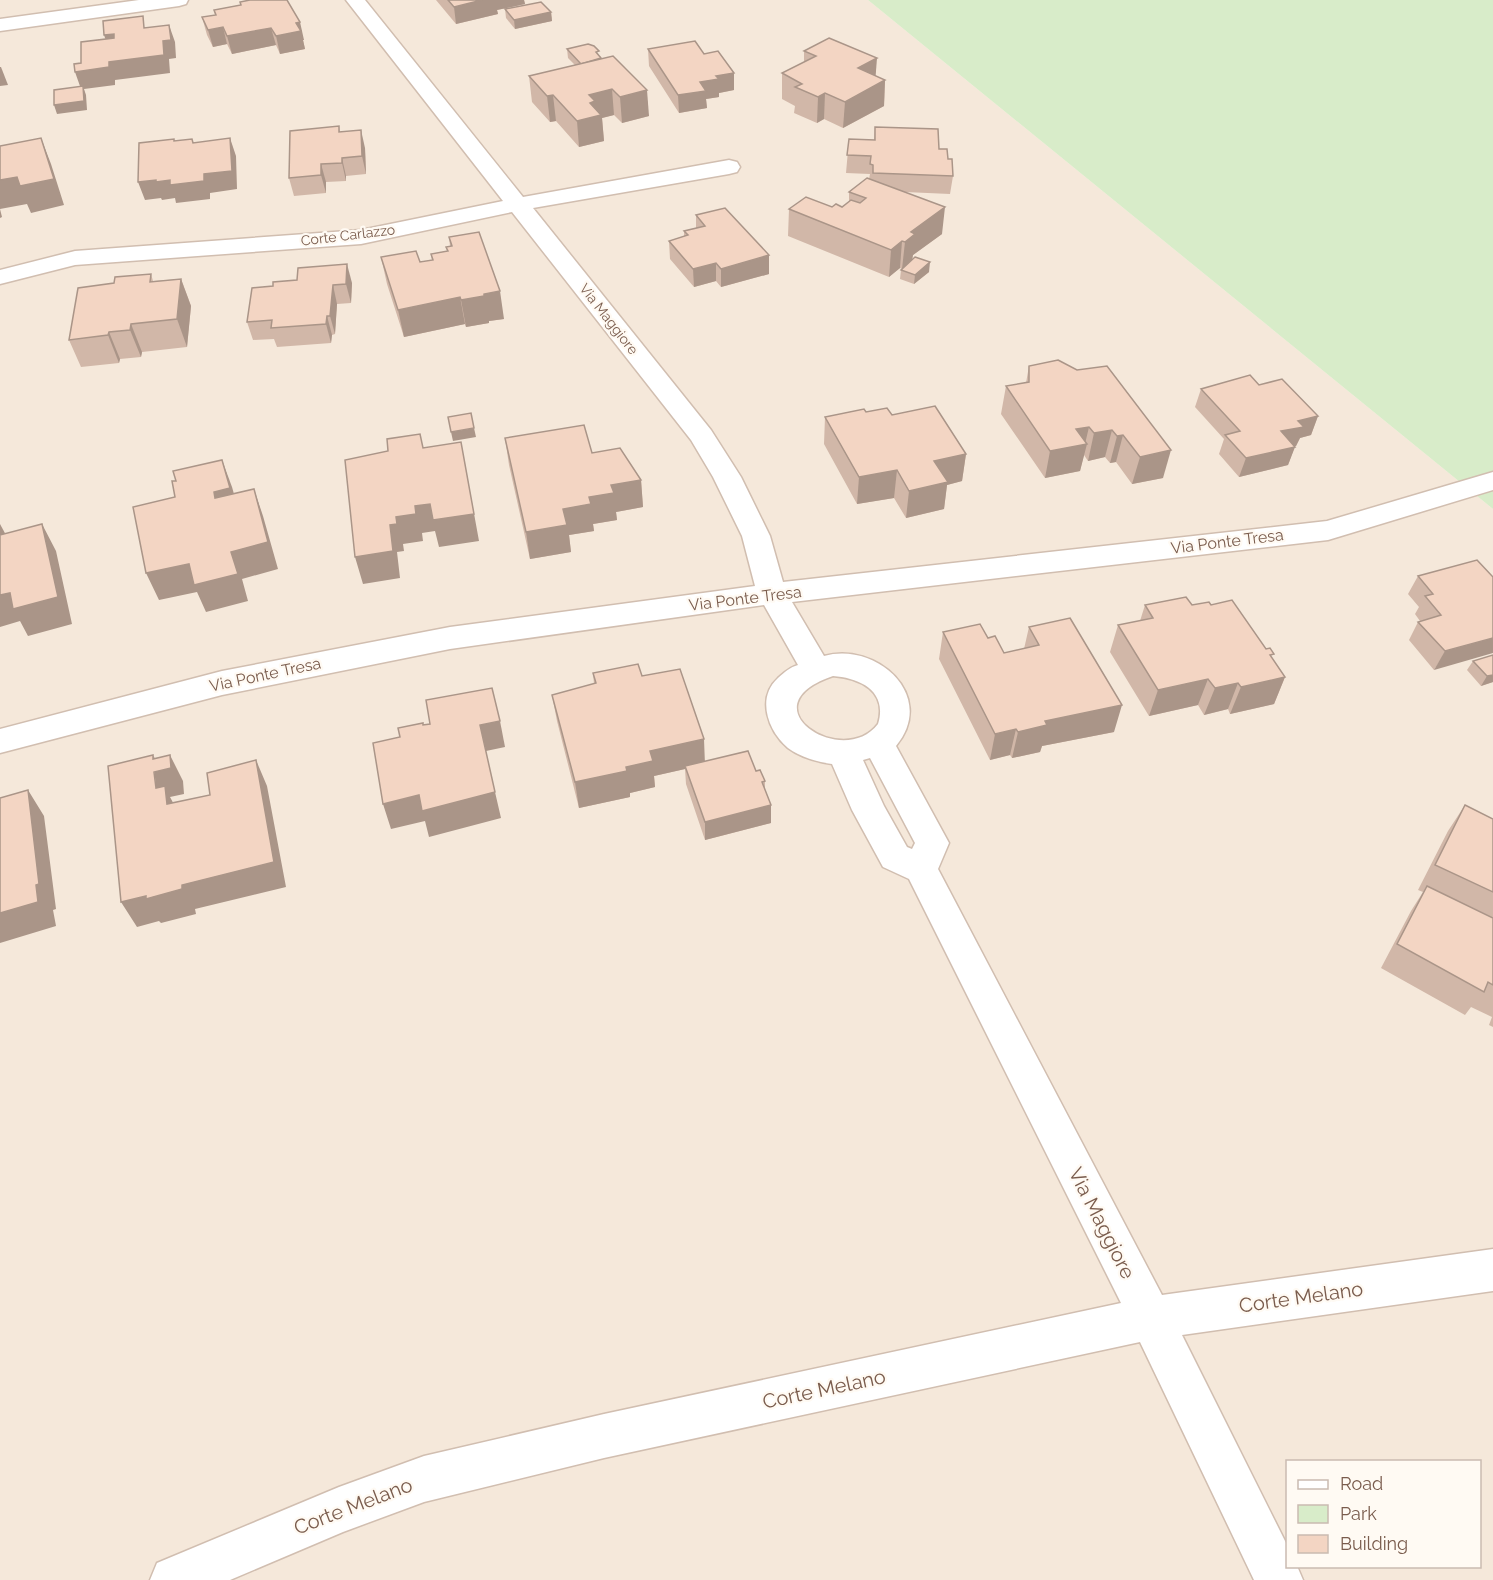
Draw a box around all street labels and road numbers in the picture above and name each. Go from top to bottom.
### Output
street label: Corte Carlazzo [300,221,396,249]
street label: Via Maggiore [576,281,642,357]
street label: Via Ponte Tresa [1170,525,1285,558]
street label: Via Ponte Tresa [688,582,803,615]
street label: Via Ponte Tresa [208,653,323,696]
street label: Via Maggiore [1064,1163,1140,1283]
street label: Corte Melano [1237,1276,1365,1318]
street label: Corte Melano [760,1364,888,1414]
street label: Corte Melano [290,1472,416,1540]

